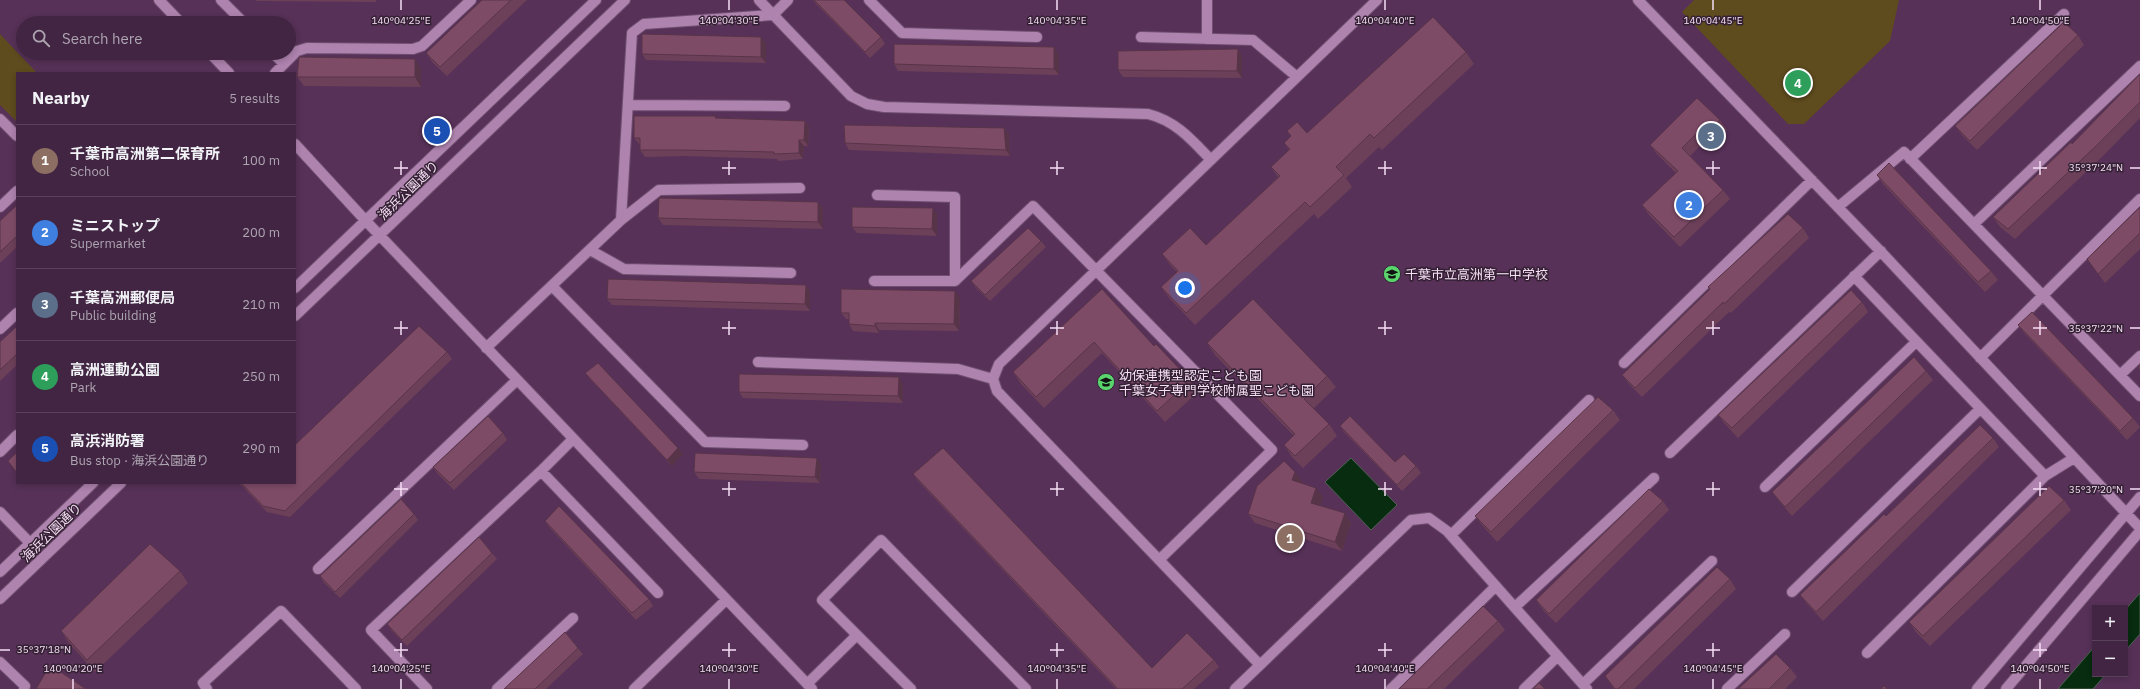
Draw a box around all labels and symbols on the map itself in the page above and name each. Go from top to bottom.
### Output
text: 140°04'25"E [371,14,431,27]
text: 140°04'30"E [699,14,759,27]
text: 140°04'35"E [1027,14,1087,27]
text: 140°04'40"E [1355,14,1415,27]
text: 140°04'45"E [1683,14,1743,27]
text: 140°04'50"E [2010,14,2070,27]
pin: 4 [1785,68,1811,98]
pin: 5 [424,116,450,146]
pin: 3 [1698,121,1724,151]
street label: 海浜公園通り [374,157,442,224]
text: 35°37'24"N [2069,161,2123,174]
pin: 2 [1676,190,1702,220]
school or university icon: 千葉市立高洲第一中学校 [1382,264,1402,284]
place label: 千葉市立高洲第一中学校 [1405,266,1548,283]
your location [1175,278,1195,298]
text: 35°37'22"N [2069,322,2123,335]
place label: 幼保連携型認定こども園 千葉女子専門学校附属聖こども園 [1119,367,1314,399]
school or university icon: 幼保連携型認定こども園 千葉女子専門学校附属聖こども園 [1096,372,1116,392]
text: 35°37'20"N [2069,483,2123,496]
street label: 海浜公園通り [17,499,85,566]
pin: 1 [1277,523,1303,553]
text: 35°37'18"N [17,643,71,656]
text: 140°04'20"E [43,662,103,675]
text: 140°04'25"E [371,662,431,675]
text: 140°04'30"E [699,662,759,675]
text: 140°04'35"E [1027,662,1087,675]
text: 140°04'40"E [1355,662,1415,675]
text: 140°04'45"E [1683,662,1743,675]
text: 140°04'50"E [2010,662,2070,675]

